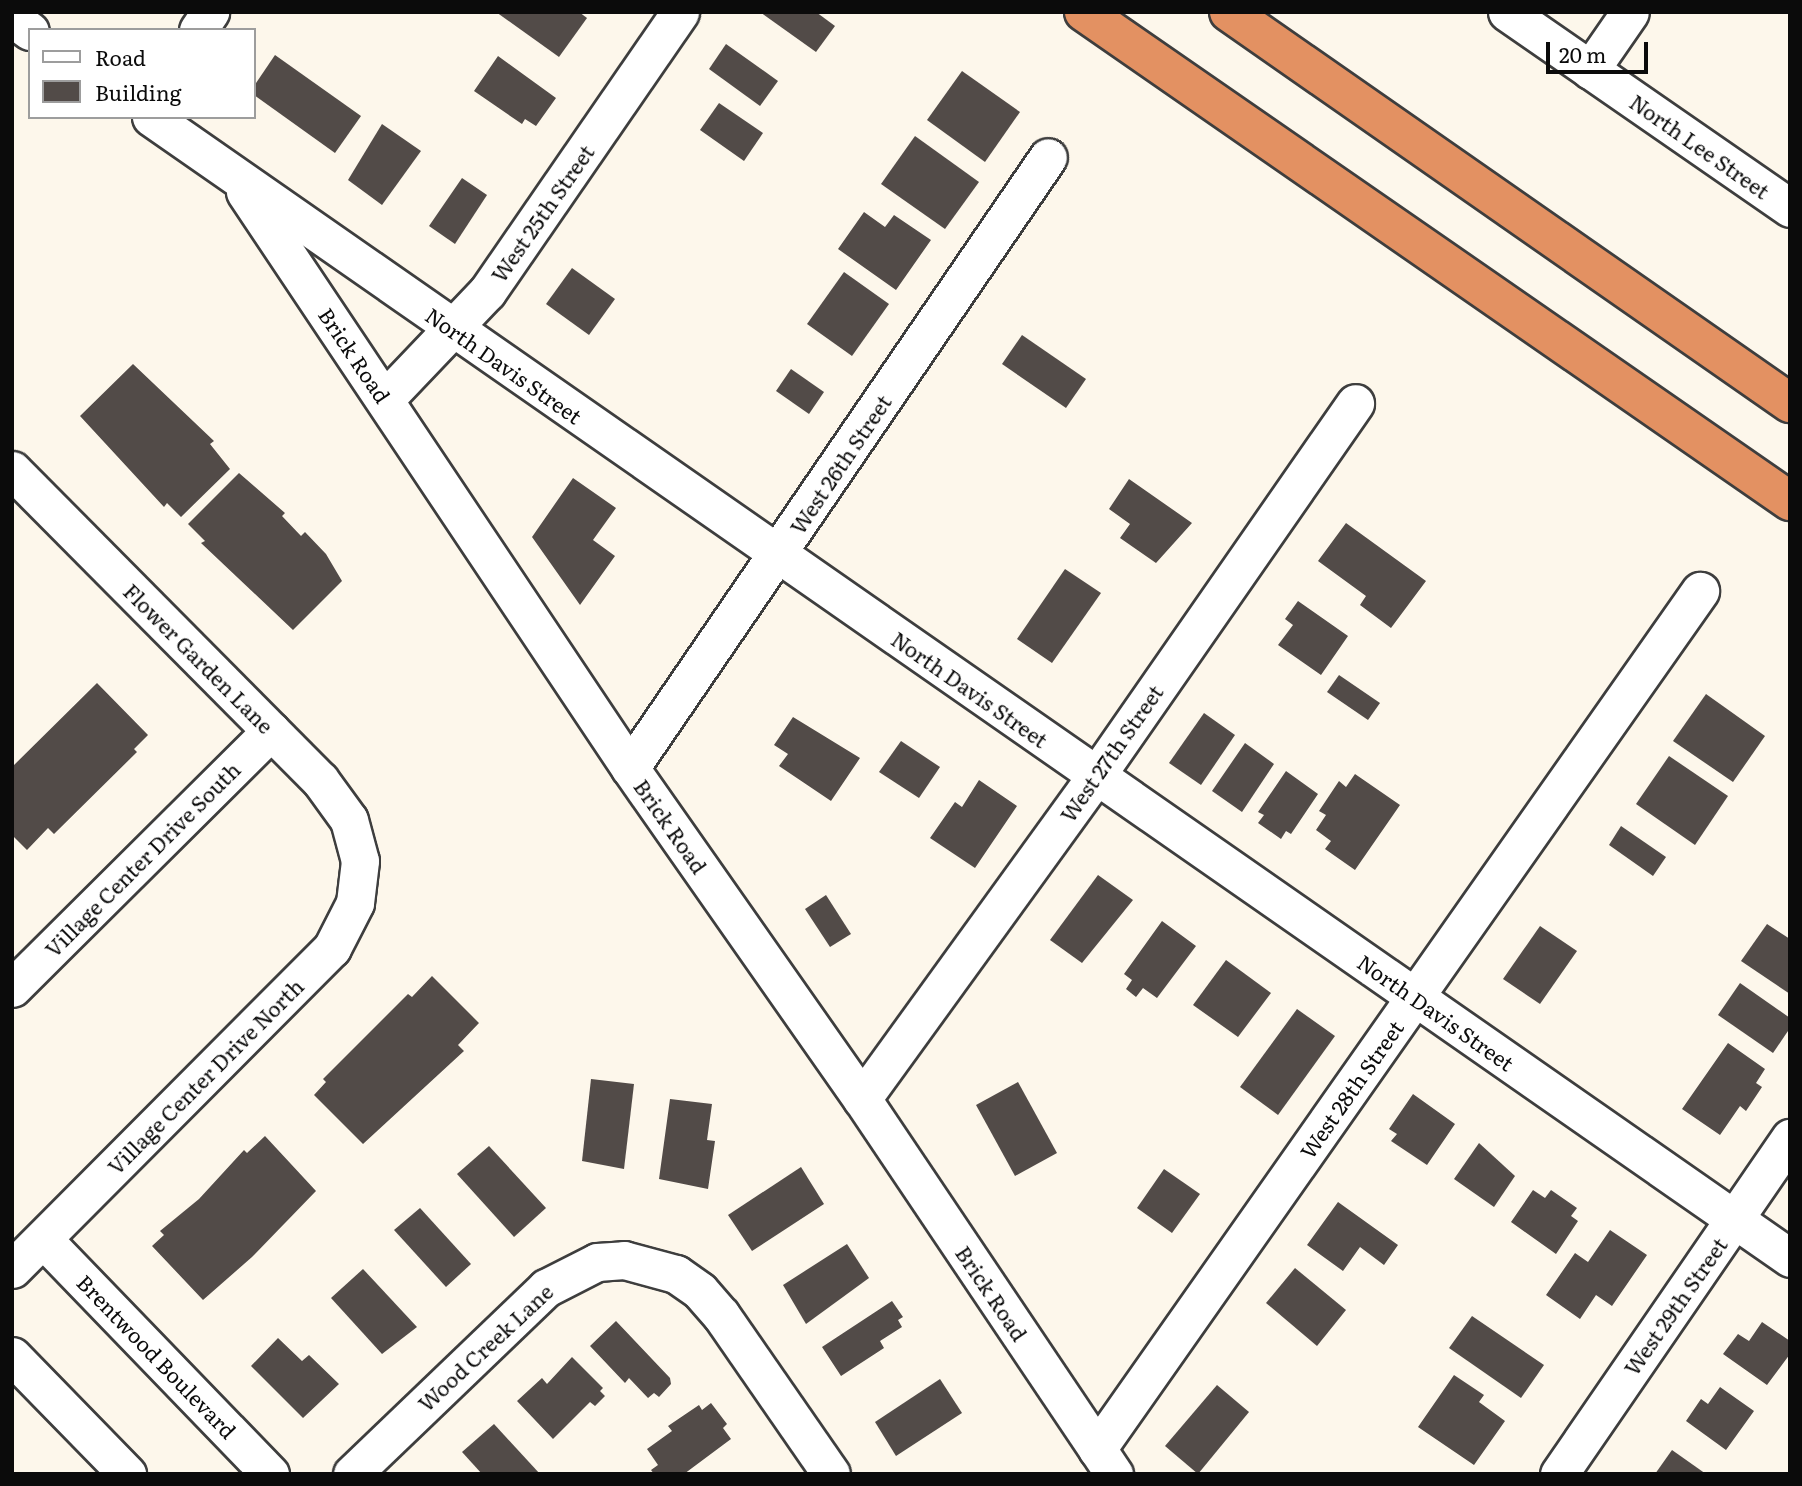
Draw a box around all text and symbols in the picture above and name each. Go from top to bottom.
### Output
legend [28,28,256,119]
scale bar [1550,28,1652,72]
text: 20 m [1559,38,1606,69]
text: Road [95,41,146,72]
text: Building [95,76,181,107]
street label: North Lee Street [1625,88,1775,204]
street label: West 25th Street [485,140,599,286]
street label: North Davis Street [421,302,587,428]
street label: Brick Road [314,303,396,407]
street label: West 26th Street [784,390,896,538]
street label: Flower Garden Lane [119,578,279,738]
street label: North Davis Street [887,626,1053,752]
street label: West 27th Street [1054,680,1168,826]
street label: Village Center Drive South [39,756,245,962]
street label: Brick Road [629,774,713,878]
street label: North Davis Street [1353,949,1519,1075]
street label: Village Center Drive North [102,973,308,1179]
street label: West 28th Street [1294,1015,1408,1163]
street label: West 29th Street [1618,1232,1732,1380]
street label: Brick Road [951,1241,1033,1345]
street label: Brentwood Boulevard [72,1269,242,1443]
street label: Wood Creek Lane [413,1278,557,1416]

